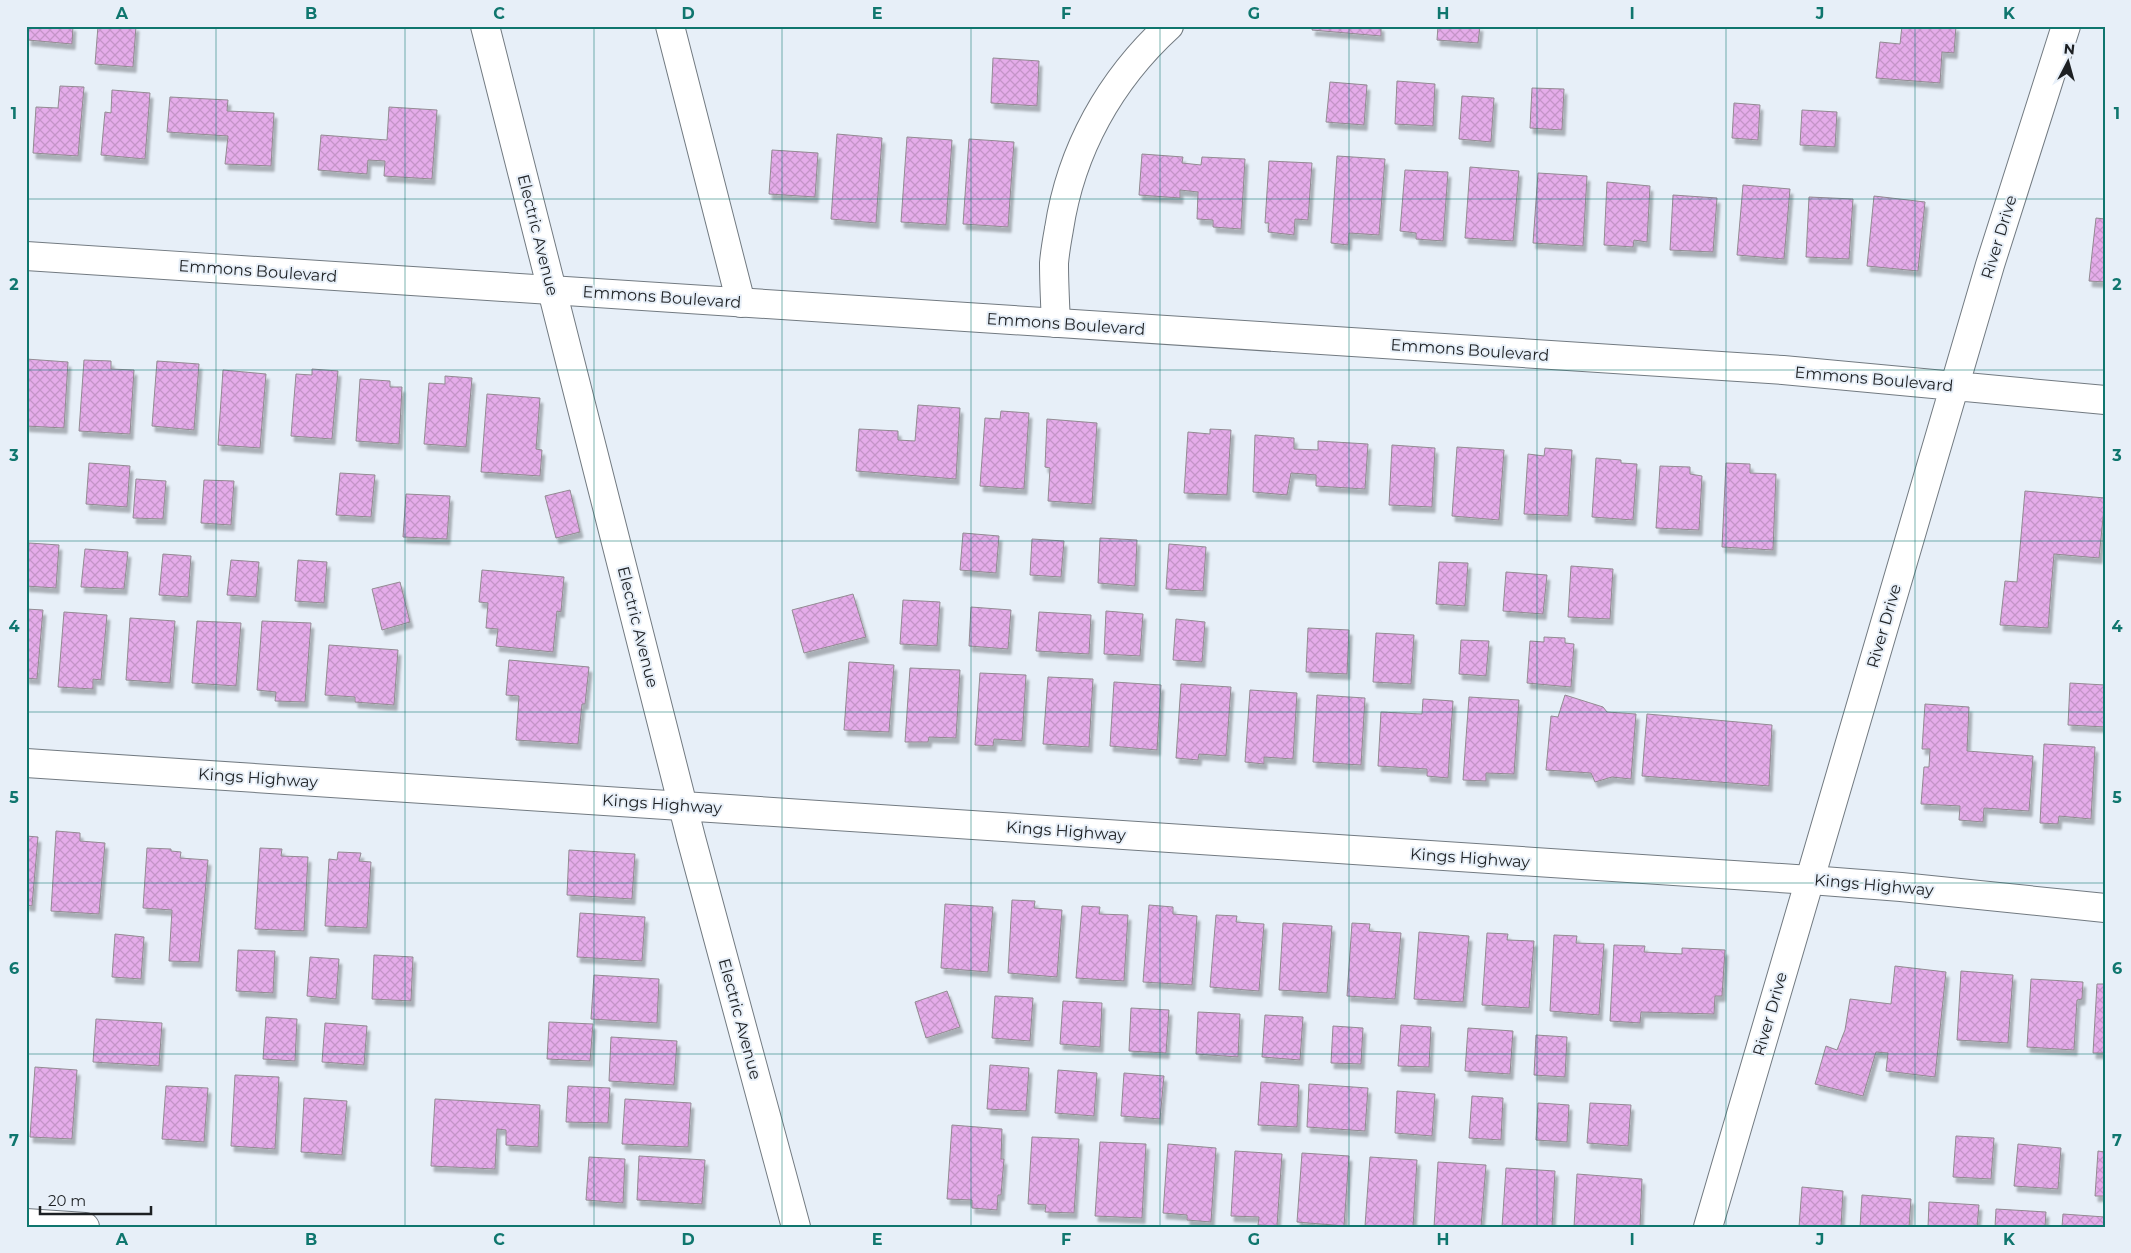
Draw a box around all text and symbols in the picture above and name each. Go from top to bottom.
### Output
text: A [115,4,129,23]
text: B [305,4,317,23]
text: C [493,4,505,23]
text: D [681,4,695,23]
text: E [872,4,882,23]
text: F [1061,4,1071,23]
text: G [1248,4,1260,23]
text: H [1437,4,1449,23]
text: I [1629,4,1635,23]
text: J [1815,4,1824,23]
text: K [2003,4,2016,23]
north arrow [2044,38,2094,88]
text: N [2063,40,2076,59]
text: 1 [11,104,17,123]
text: 1 [2114,104,2120,123]
street label: Electric Avenue [514,172,562,298]
street label: River Drive [1977,193,2021,281]
street label: Emmons Boulevard [178,256,338,286]
text: 2 [9,275,19,294]
text: 2 [2112,275,2122,294]
street label: Emmons Boulevard [582,282,742,312]
street label: Emmons Boulevard [986,309,1146,339]
street label: Emmons Boulevard [1390,335,1550,365]
street label: Emmons Boulevard [1794,363,1954,395]
text: 3 [8,446,19,465]
text: 3 [2111,446,2122,465]
street label: Electric Avenue [614,564,662,690]
street label: River Drive [1863,582,1905,670]
text: 4 [8,617,20,636]
text: 4 [2111,617,2123,636]
street label: Kings Highway [198,764,319,792]
text: 5 [9,788,19,807]
text: 5 [2112,788,2122,807]
street label: Kings Highway [602,790,723,818]
street label: Kings Highway [1006,817,1127,845]
street label: Kings Highway [1410,844,1531,872]
street label: Kings Highway [1813,870,1935,900]
street label: Electric Avenue [715,956,765,1082]
text: 6 [9,959,19,978]
text: 6 [2112,959,2122,978]
street label: River Drive [1749,970,1791,1058]
text: 7 [9,1131,19,1150]
text: 7 [2112,1131,2122,1150]
scale bar [40,1183,151,1215]
text: 20 m [48,1191,86,1210]
text: A [115,1230,129,1249]
text: B [305,1230,317,1249]
text: C [493,1230,505,1249]
text: D [681,1230,695,1249]
text: E [872,1230,882,1249]
text: F [1061,1230,1071,1249]
text: G [1248,1230,1260,1249]
text: H [1437,1230,1449,1249]
text: I [1629,1230,1635,1249]
text: J [1815,1230,1824,1249]
text: K [2003,1230,2016,1249]

